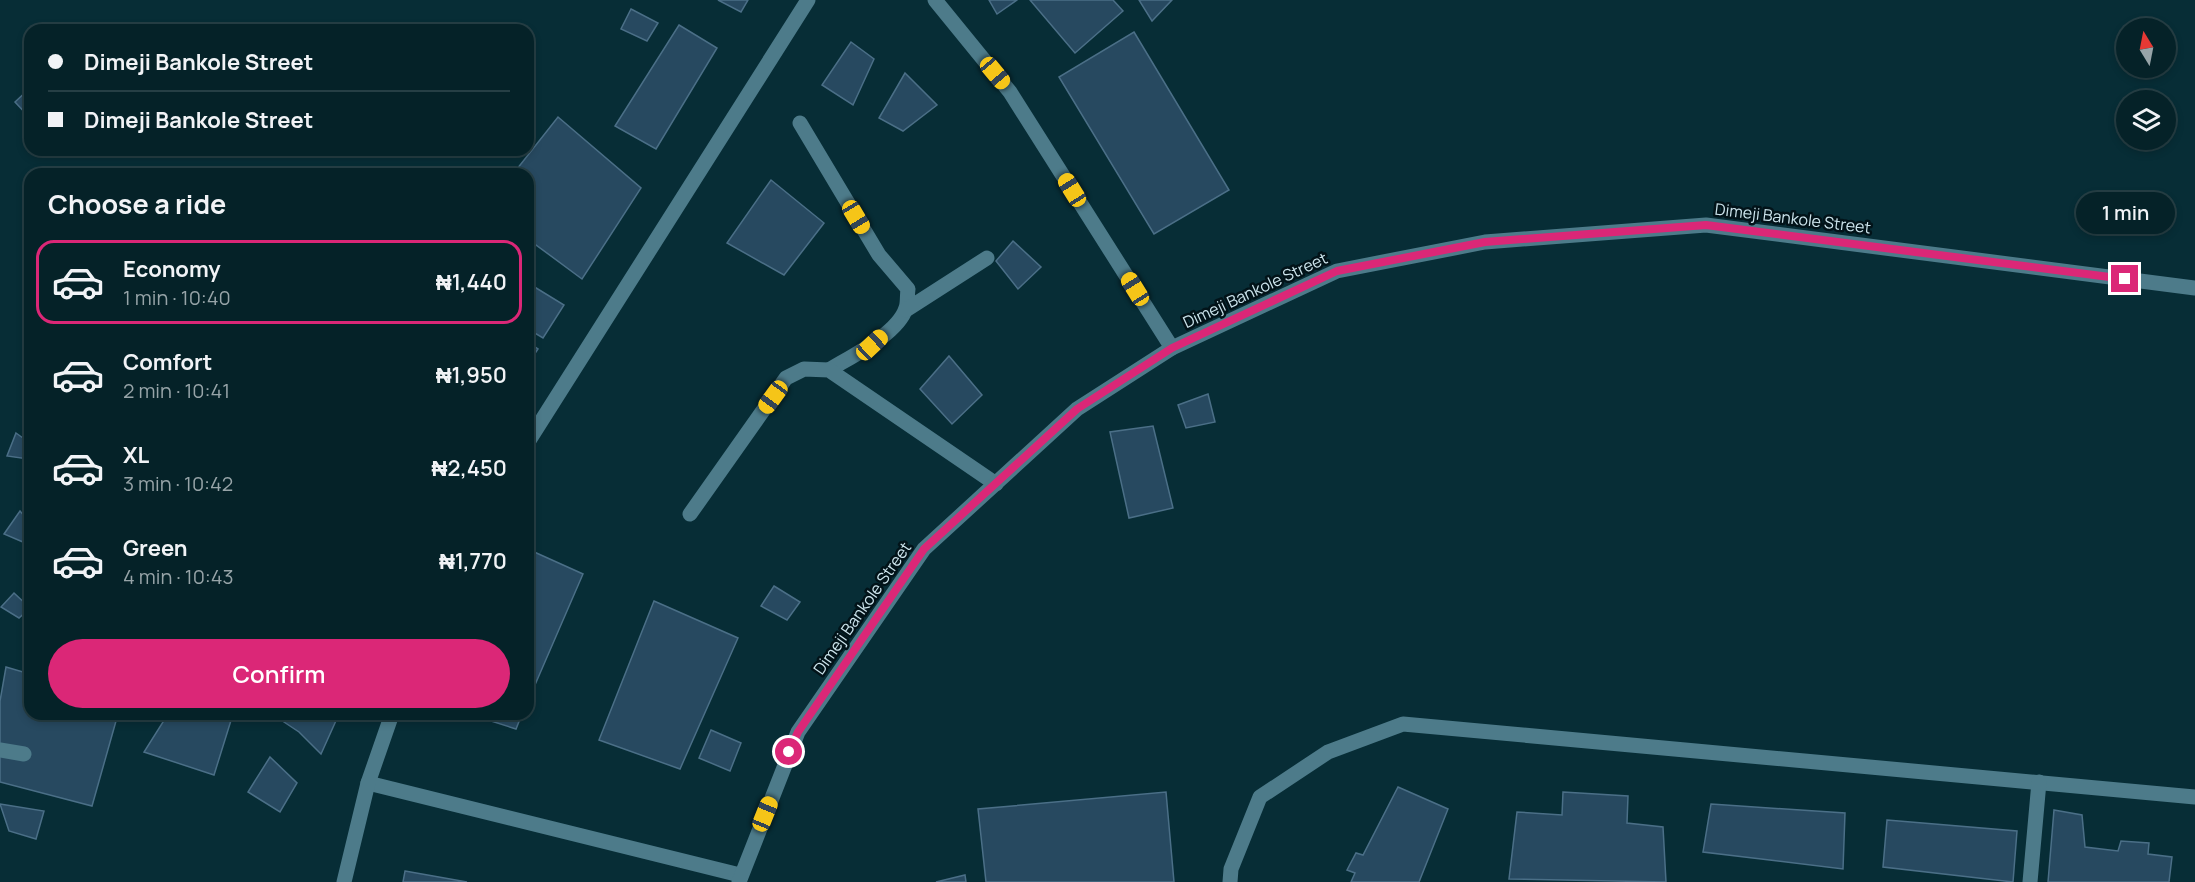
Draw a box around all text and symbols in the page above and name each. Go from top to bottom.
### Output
north arrow [2116,18,2176,78]
map controls [2116,18,2176,150]
text: Dimeji Bankole Street [84,47,313,77]
car [977,53,1013,93]
button: layers [2116,90,2176,150]
text: Dimeji Bankole Street [84,105,313,135]
car [1055,170,1089,210]
text: Choose a ride [48,185,226,222]
callout: 1 min [2076,192,2174,234]
car [839,197,873,237]
street label: Dimeji Bankole Street [1714,198,1872,238]
text: 1 min [2102,199,2149,226]
street label: Dimeji Bankole Street [1179,247,1331,333]
text: Economy [123,254,221,284]
icon: car [51,255,105,309]
route end [2111,265,2138,292]
text: ₦1,440 [436,267,507,297]
car [1118,269,1152,309]
text: 1 min · 10:40 [123,284,231,311]
car [853,326,891,364]
text: Comfort [123,347,212,377]
icon: car [51,348,105,402]
text: ₦1,950 [436,360,507,390]
text: 2 min · 10:41 [123,377,230,404]
car [755,377,791,417]
text: XL [123,440,149,470]
icon: car [51,441,105,495]
text: ₦2,450 [432,453,507,483]
text: 3 min · 10:42 [123,470,233,497]
text: Green [123,533,188,563]
icon: car [51,534,105,588]
street label: Dimeji Bankole Street [808,537,916,679]
text: ₦1,770 [439,546,507,576]
text: 4 min · 10:43 [123,563,234,590]
button: Confirm [48,639,510,708]
route start [775,738,802,765]
car [750,794,780,834]

